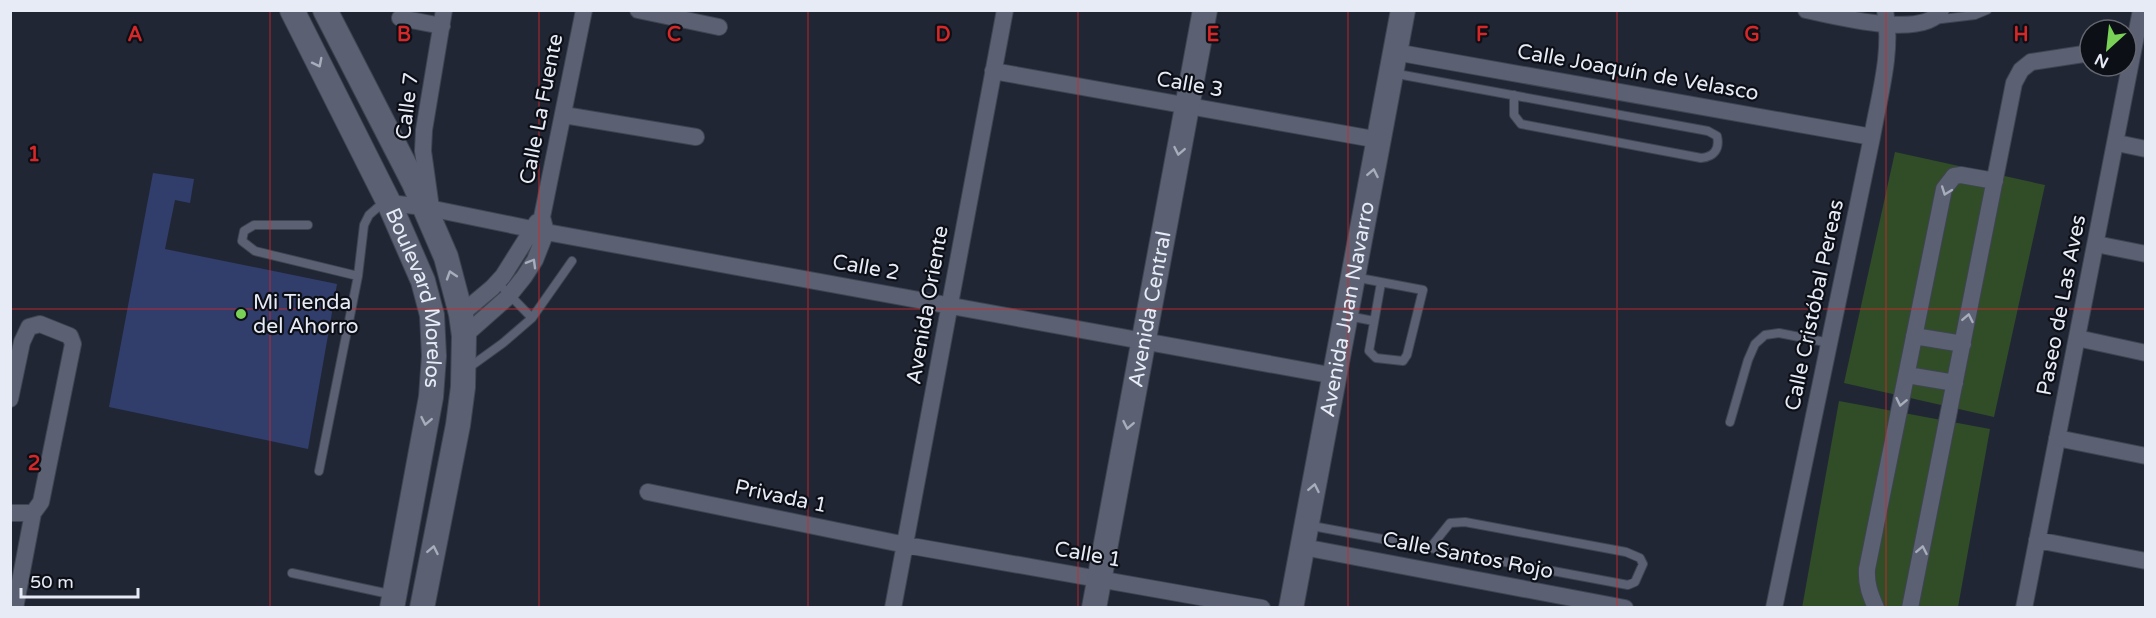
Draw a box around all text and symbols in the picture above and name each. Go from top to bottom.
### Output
north arrow [2078,18,2138,78]
text: A [128,23,143,47]
text: B [397,23,411,47]
text: C [667,23,681,47]
text: D [935,23,951,47]
text: E [1207,23,1220,47]
text: F [1476,23,1488,47]
text: G [1744,23,1760,47]
text: H [2013,23,2029,47]
street label: Calle La Fuente [515,32,568,186]
street label: Calle Joaquín de Velasco [1515,39,1761,106]
text: N [2091,49,2112,72]
one-way arrow [311,56,323,67]
street label: Calle 3 [1155,66,1225,103]
street label: Calle 7 [391,71,424,141]
text: 1 [28,143,40,167]
one-way arrow [1173,145,1186,155]
one-way arrow [1366,168,1379,178]
one-way arrow [1940,185,1953,195]
street label: Calle Cristóbal Pereas [1780,197,1849,413]
street label: Avenida Juan Navarro [1315,199,1380,419]
street label: Boulevard Morelos [380,204,446,389]
street label: Paseo de Las Aves [2032,213,2091,398]
street label: Avenida Oriente [901,224,954,386]
street label: Avenida Central [1123,229,1177,389]
street label: Calle 2 [831,249,901,286]
one-way arrow [525,259,537,269]
one-way arrow [446,270,459,281]
place label: Mi Tienda del Ahorro [253,290,358,339]
marker: Mi Tienda del Ahorro [234,307,248,321]
one-way arrow [1961,313,1974,323]
one-way arrow [1895,396,1908,406]
one-way arrow [420,416,433,426]
one-way arrow [1122,420,1135,430]
text: 2 [28,452,40,476]
street label: Privada 1 [732,475,829,518]
one-way arrow [1307,483,1320,493]
street label: Calle Santos Rojo [1380,527,1555,584]
street label: Calle 1 [1053,536,1123,573]
one-way arrow [426,545,439,555]
one-way arrow [1915,545,1928,555]
scale bar [21,561,138,599]
text: 50 m [30,571,74,593]

